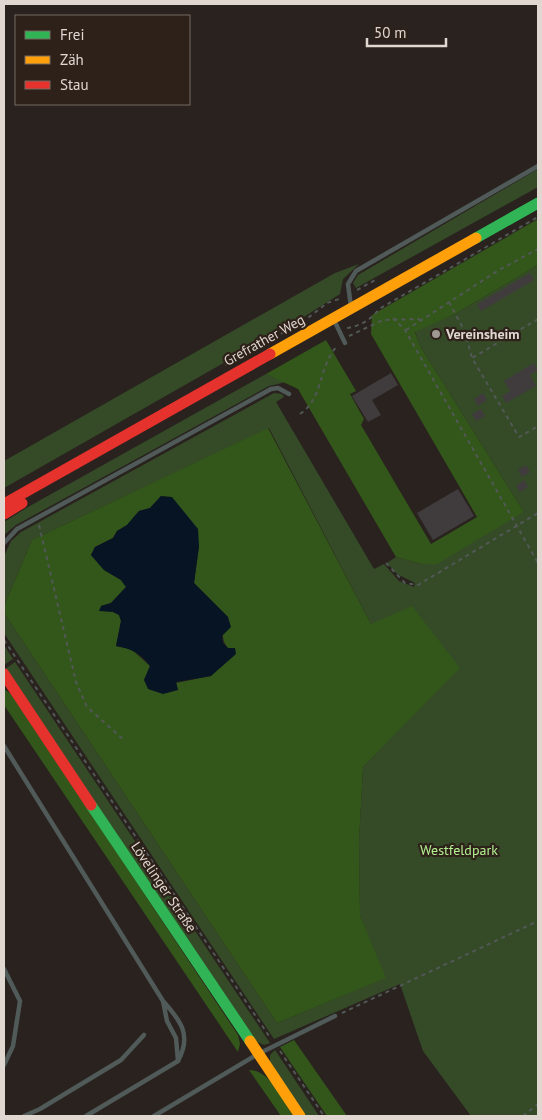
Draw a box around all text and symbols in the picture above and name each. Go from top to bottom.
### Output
legend [15,15,190,105]
scale bar [367,15,446,47]
text: 50 m [374,23,407,42]
text: Frei [60,25,85,44]
text: Zäh [60,50,84,69]
text: Stau [60,75,89,94]
street label: Grefrather Weg [220,310,308,370]
place label: Vereinsheim [445,325,520,343]
marker: Vereinsheim [430,328,442,340]
street label: Lövelinger Straße [127,838,201,936]
park label: Westfeldpark [420,841,498,859]

